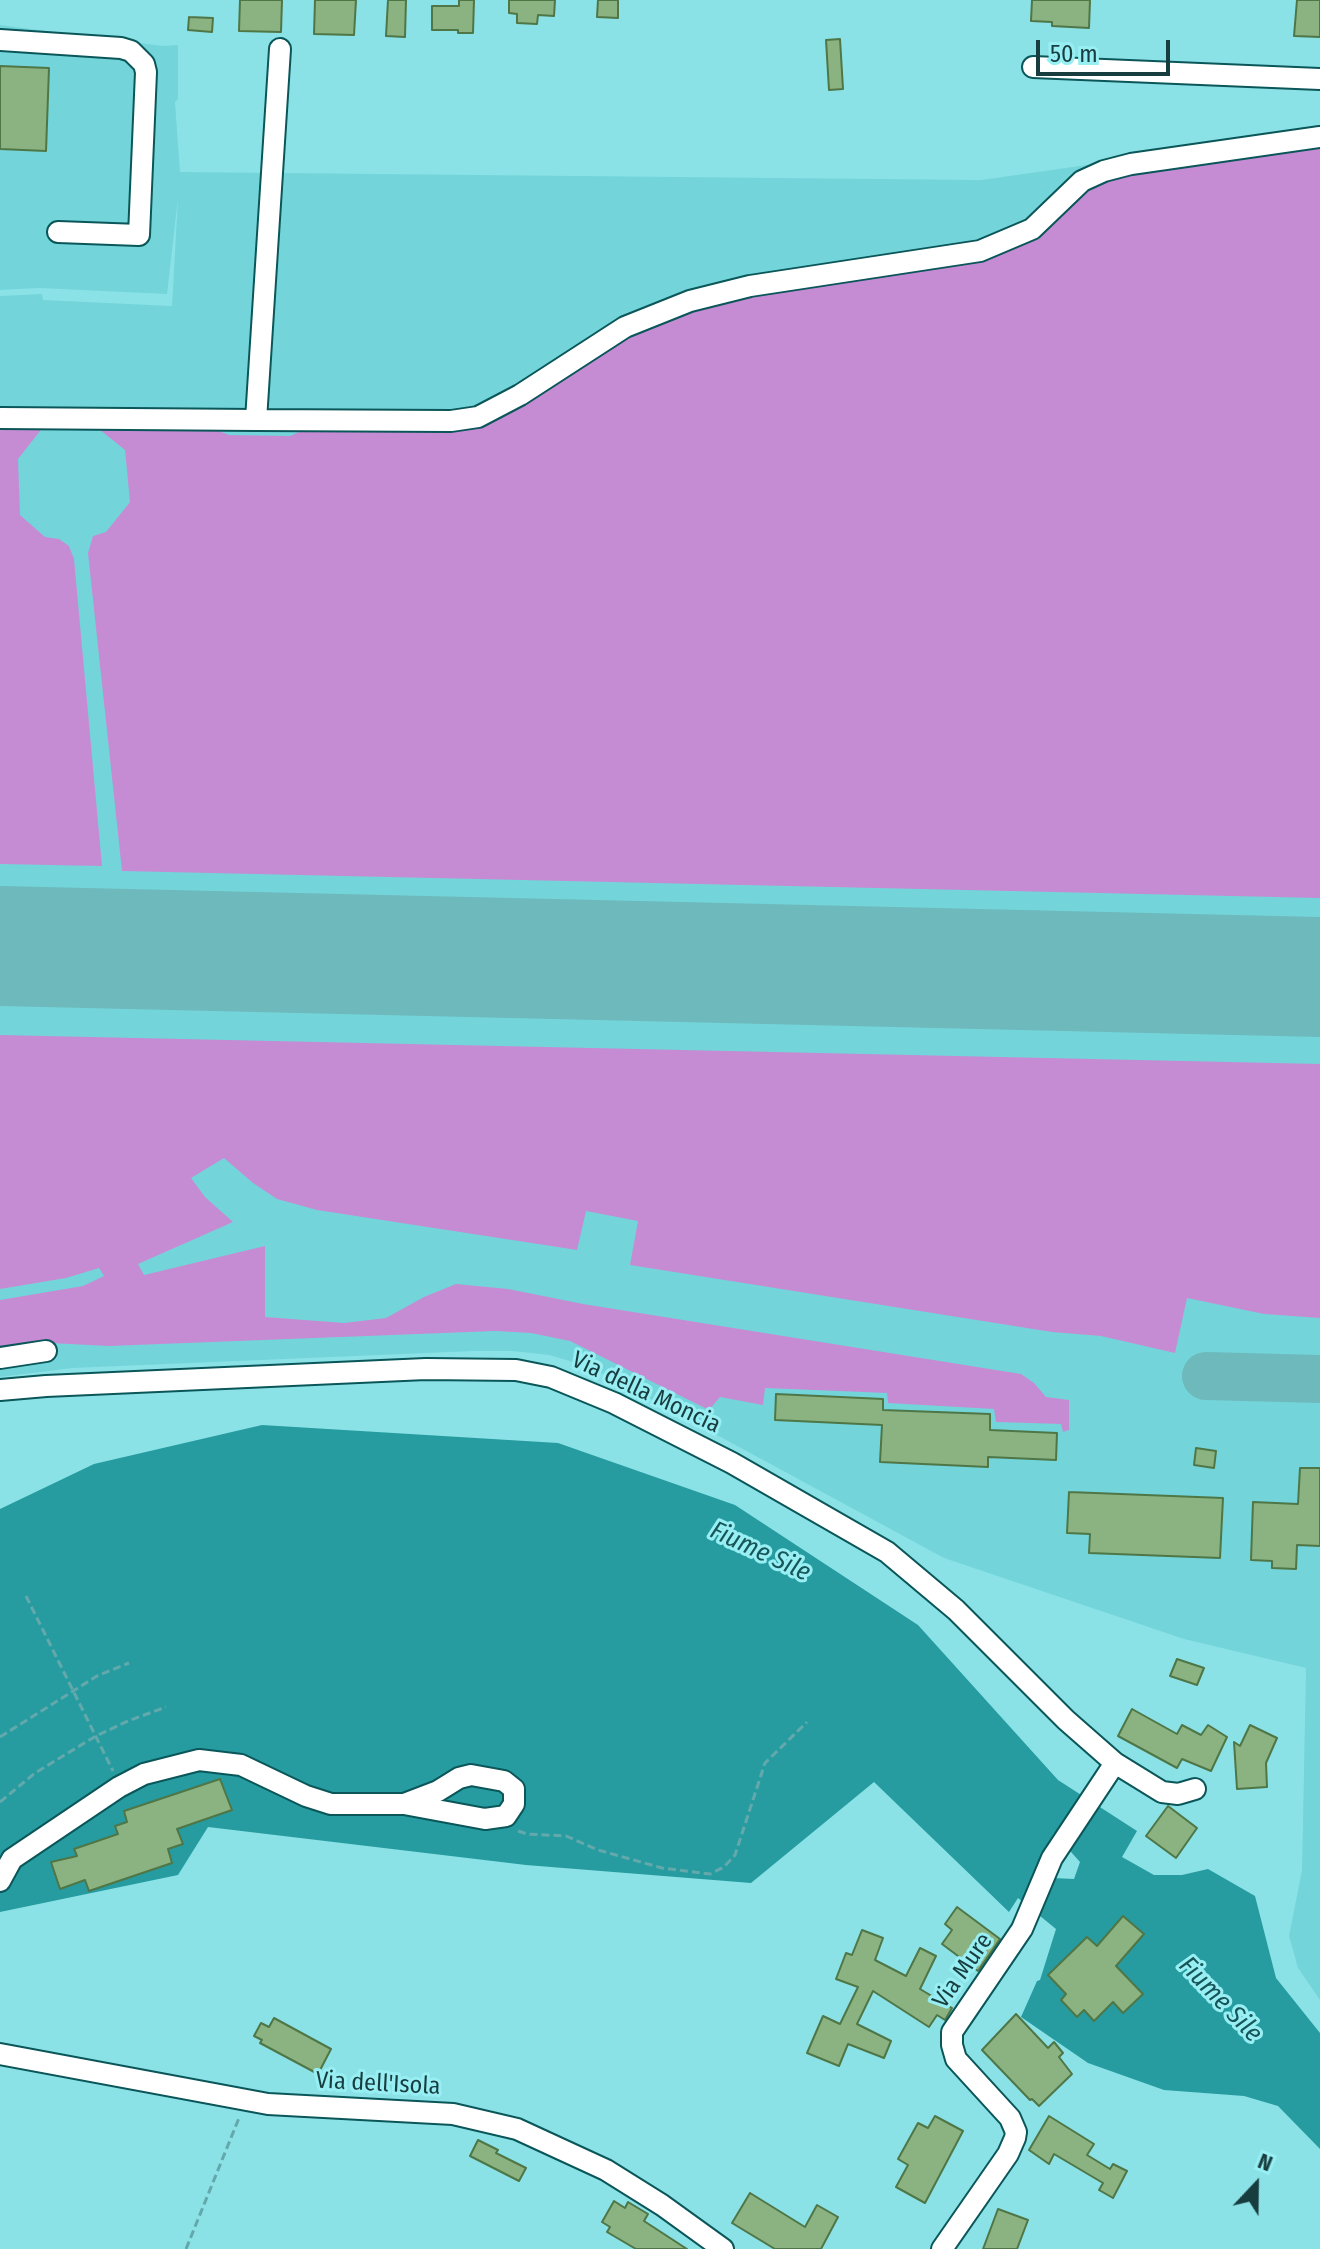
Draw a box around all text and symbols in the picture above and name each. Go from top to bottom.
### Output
scale bar [1040,24,1174,74]
text: 50 m [1050,40,1098,68]
street label: Via della Moncia [567,1346,725,1440]
water label: Fiume Sile [705,1515,815,1589]
street label: Via Mure [927,1928,999,2014]
water label: Fiume Sile [1172,1951,1268,2049]
street label: Via dell'Isola [315,2066,441,2102]
north arrow [1216,2145,1296,2225]
text: N [1254,2147,1276,2177]

